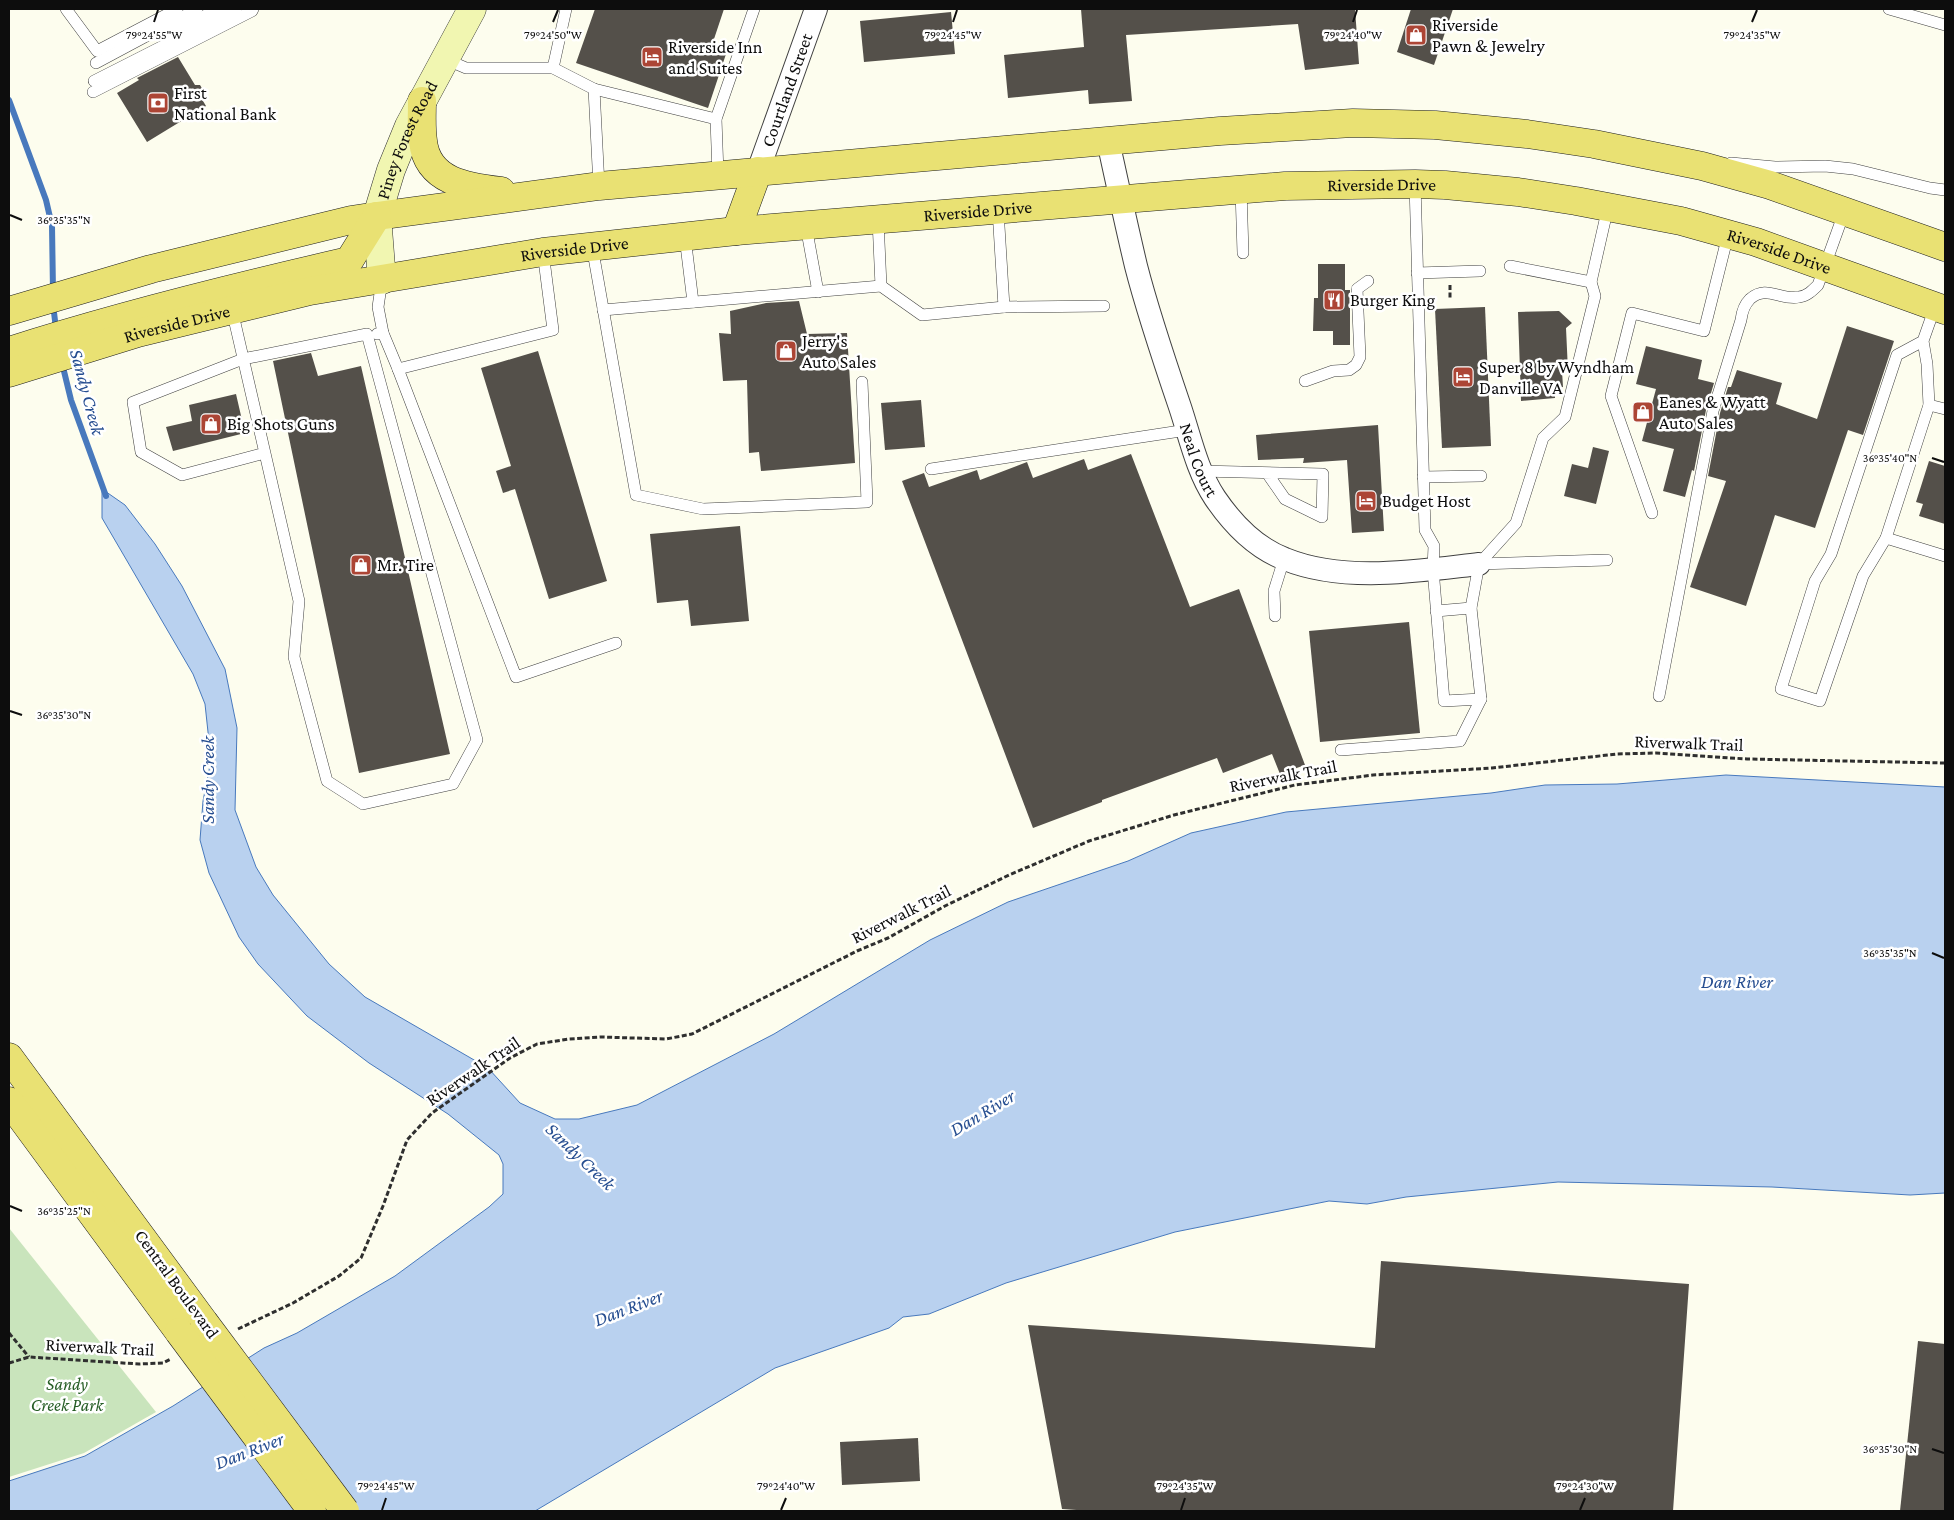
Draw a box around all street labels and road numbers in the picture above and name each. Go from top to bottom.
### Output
street label: Courtland Street [757,30,817,150]
street label: Piney Forest Road [373,77,442,202]
street label: Riverside Drive [1327,174,1436,195]
street label: Riverside Drive [923,197,1033,226]
street label: Riverside Drive [1725,224,1834,278]
street label: Riverside Drive [519,233,630,266]
street label: Riverside Drive [121,301,232,347]
street label: Neal Court [1176,421,1222,502]
street label: Riverwalk Trail [1634,731,1744,755]
street label: Riverwalk Trail [1228,756,1339,796]
street label: Riverwalk Trail [848,880,954,948]
street label: Riverwalk Trail [422,1032,524,1110]
street label: Central Boulevard [131,1226,223,1343]
street label: Riverwalk Trail [45,1334,155,1360]

